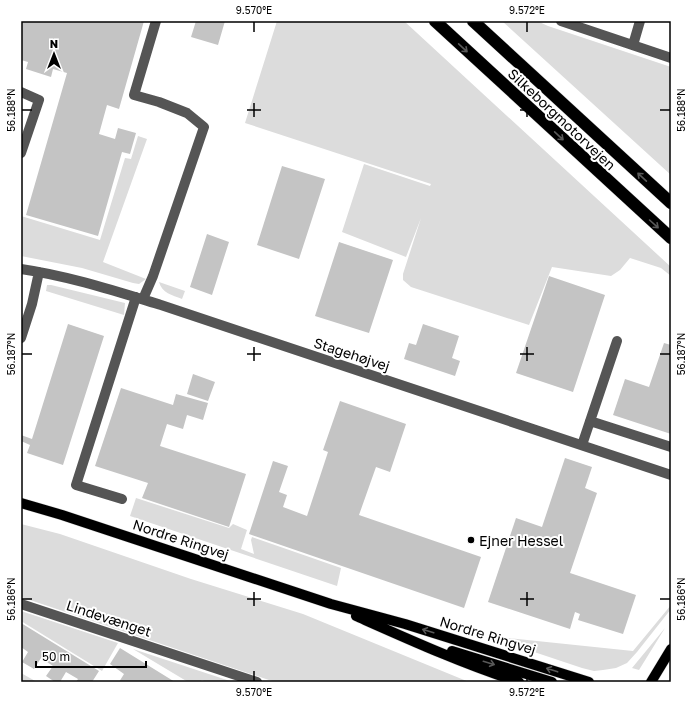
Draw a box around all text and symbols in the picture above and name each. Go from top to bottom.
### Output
text: 9.570°E [236,4,272,16]
text: 9.572°E [509,4,545,16]
north arrow [34,34,74,74]
text: N [50,37,58,50]
one-way arrow [458,43,468,52]
street label: Silkeborgmotorvejen [505,65,619,173]
text: 56.188°N [5,88,17,132]
text: 56.188°N [675,88,687,132]
one-way arrow [553,131,563,140]
one-way arrow [637,172,647,182]
one-way arrow [649,219,660,228]
text: 56.187°N [5,333,17,375]
text: 56.187°N [675,333,687,375]
street label: Stagehøjvej [312,334,392,374]
street label: Nordre Ringvej [131,515,231,563]
place label: Ejner Hessel [479,532,563,549]
marker: Ejner Hessel [466,535,476,545]
text: 56.186°N [5,577,17,621]
text: 56.186°N [675,577,687,621]
street label: Lindevænget [64,596,154,640]
street label: Nordre Ringvej [438,612,538,658]
one-way arrow [422,627,435,634]
scale bar [36,643,146,669]
text: 50 m [42,649,70,664]
one-way arrow [483,659,495,667]
one-way arrow [546,666,559,673]
text: 9.570°E [236,686,272,698]
text: 9.572°E [509,686,545,698]

